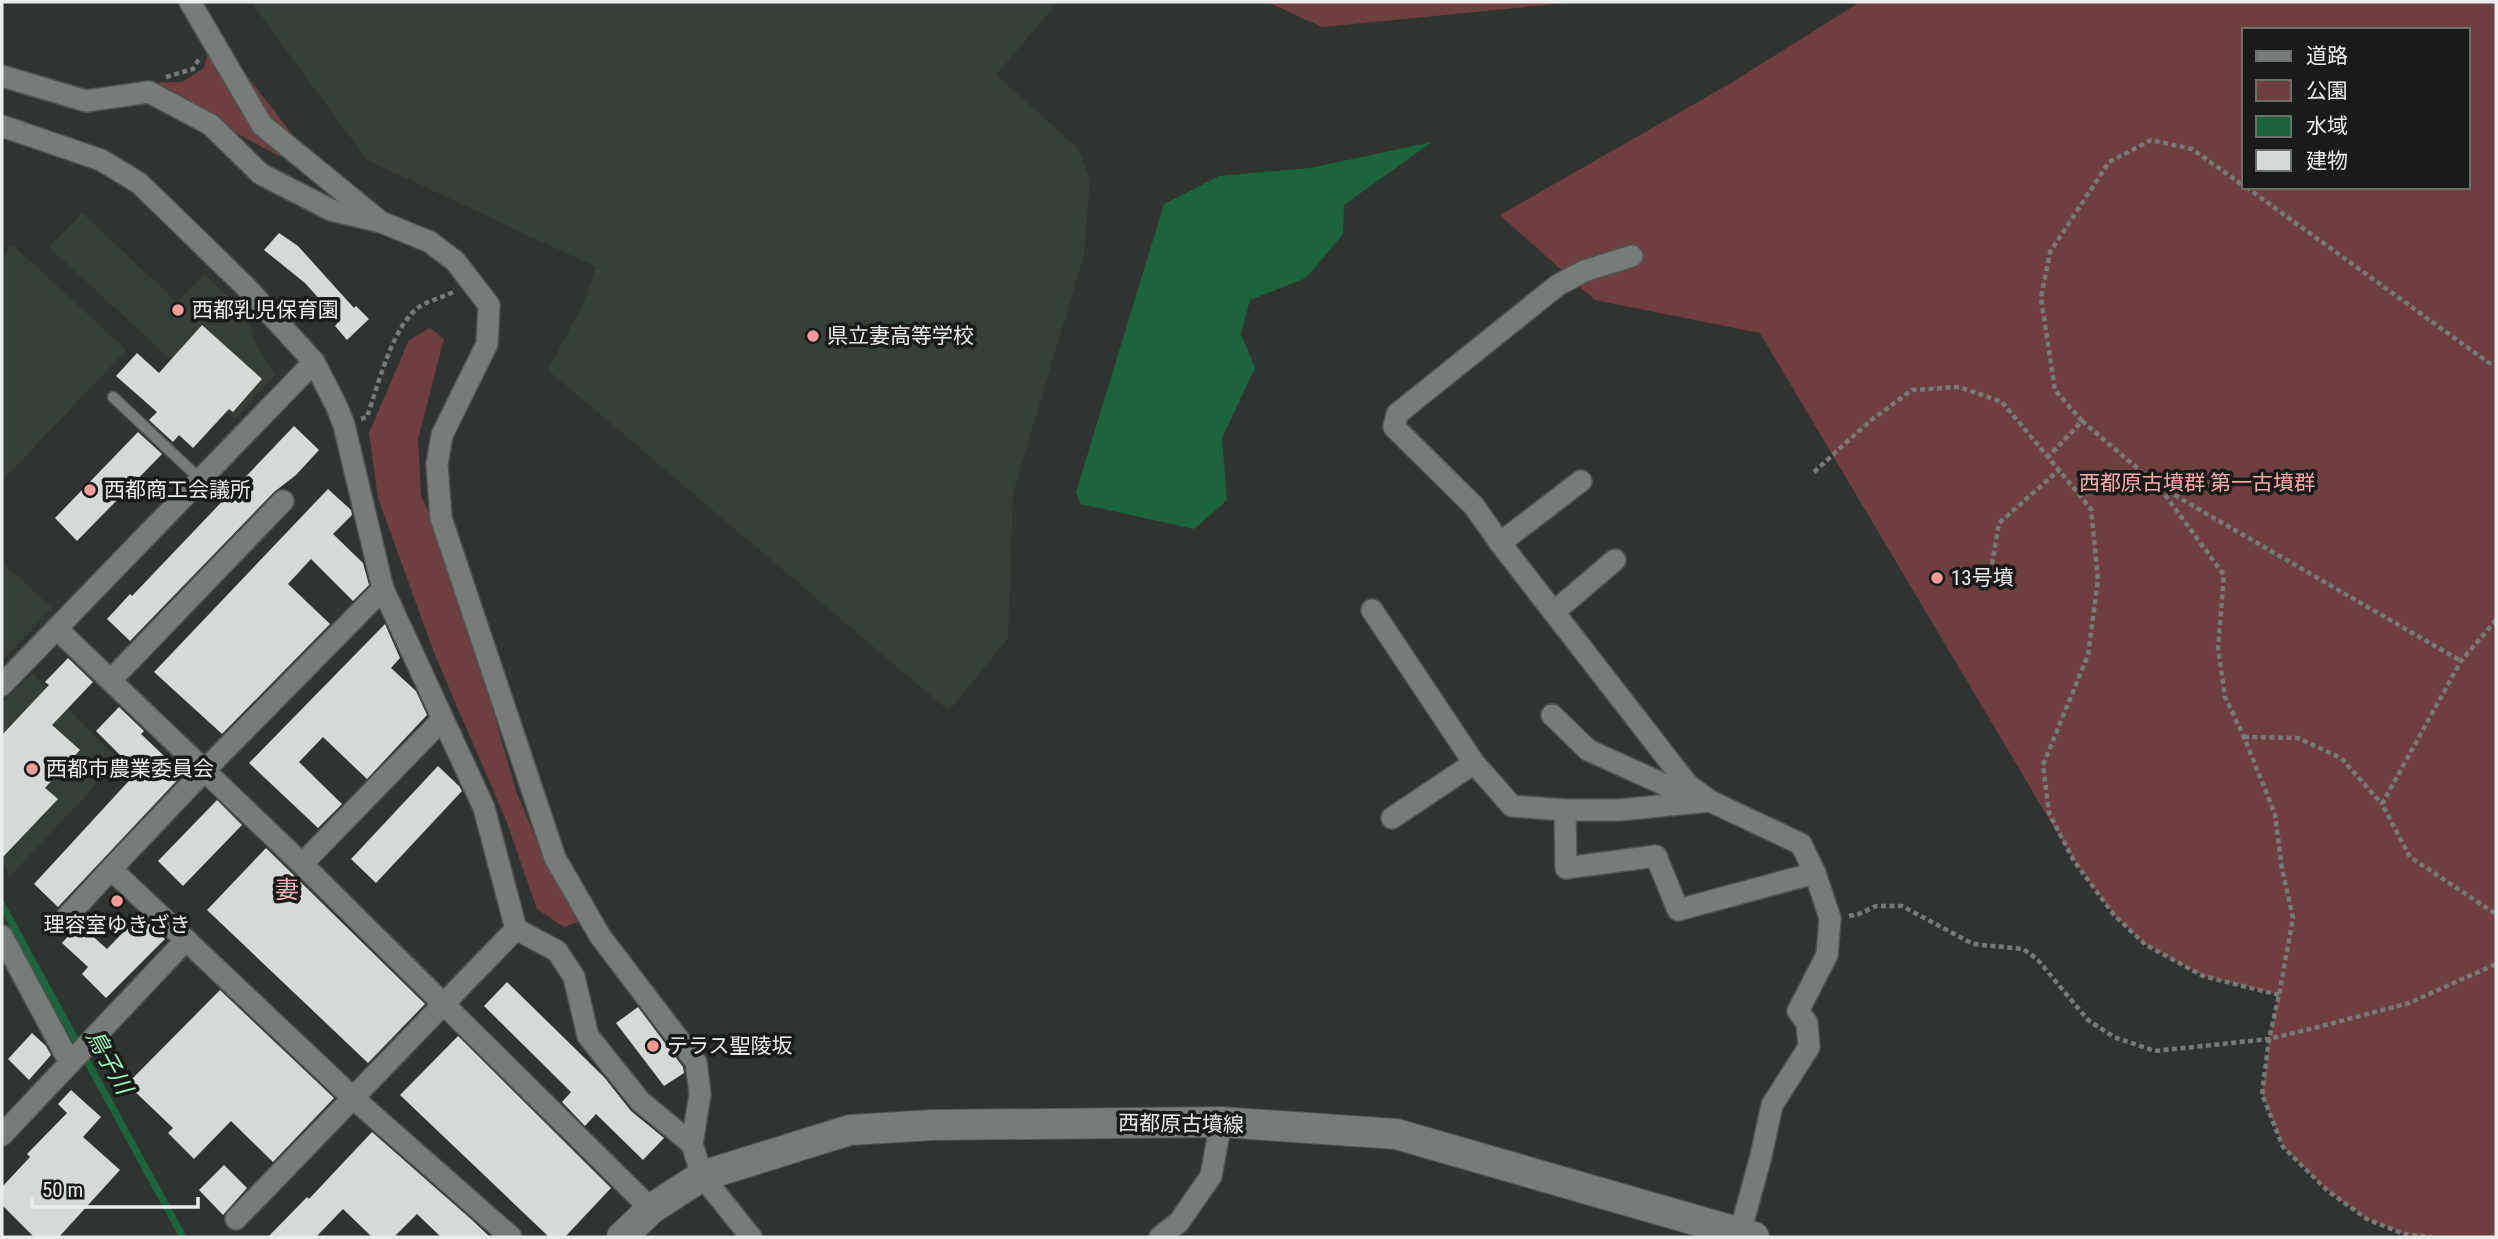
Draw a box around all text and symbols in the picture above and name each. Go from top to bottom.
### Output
legend [2242,28,2470,189]
text: 道路 [2306,44,2348,68]
text: 公園 [2306,79,2348,103]
text: 水域 [2306,114,2348,138]
text: 建物 [2306,149,2348,173]
place label: 西都乳児保育園 [192,298,339,322]
marker: 西都乳児保育園 [170,302,186,318]
place label: 県立妻高等学校 [827,324,974,348]
marker: 県立妻高等学校 [805,328,821,344]
park label: 西都原古墳群 第一古墳群 [2079,471,2315,495]
place label: 西都商工会議所 [104,478,251,502]
marker: 西都商工会議所 [82,482,98,498]
place label: 13号墳 [1951,566,2014,590]
marker: 13号墳 [1929,570,1945,586]
place label: 西都市農業委員会 [46,757,214,781]
marker: 西都市農業委員会 [24,761,40,777]
district label: 妻 [275,876,299,904]
marker: 理容室ゆきざき [109,893,125,909]
place label: 理容室ゆきざき [44,913,191,937]
water label: 鳥子川 [80,1025,139,1101]
place label: テラス聖陵坂 [667,1034,793,1058]
marker: テラス聖陵坂 [645,1038,661,1054]
street label: 西都原古墳線 [1118,1111,1244,1137]
scale bar [32,1166,198,1210]
text: 50 m [42,1178,83,1202]

